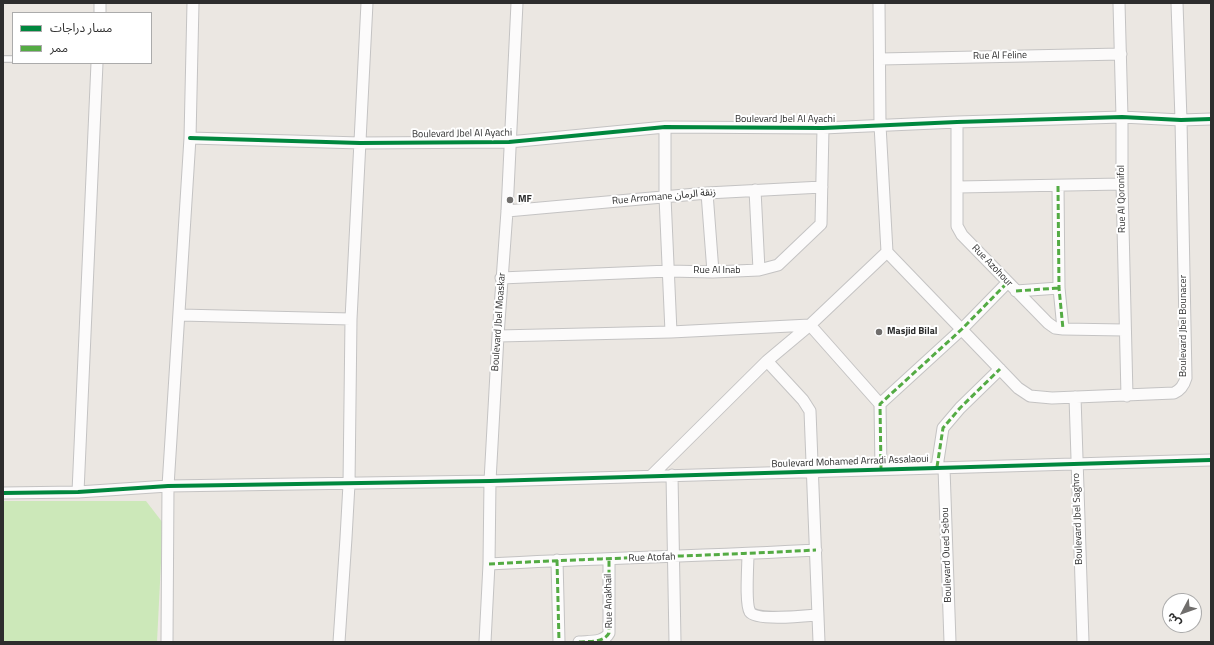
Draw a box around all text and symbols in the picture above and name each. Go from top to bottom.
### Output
legend [12,12,152,64]
text: مسار دراجات [50,18,112,37]
text: ممر [50,38,68,57]
street label: Rue Al Feline [973,50,1027,62]
street label: Boulevard Jbel Al Ayachi [735,114,835,126]
street label: Boulevard Jbel Al Ayachi [412,127,512,141]
street label: Rue Al Qoronifol [1115,165,1129,233]
street label: Rue Arromane زنقة الرمان [611,186,717,208]
place label: MF [518,194,532,206]
marker: MF [505,195,515,205]
street label: Rue Azohour [969,242,1015,290]
street label: Rue Al Inab [693,265,741,277]
street label: Boulevard Jbel Moaskar [490,272,508,372]
street label: Boulevard Jbel Bounacer [1178,275,1190,377]
place label: Masjid Bilal [887,326,937,338]
marker: Masjid Bilal [874,327,884,337]
street label: Boulevard Mohamed Arradi Assalaoui [771,453,929,471]
street label: Boulevard Jbel Saghro [1070,473,1086,565]
street label: Boulevard Oued Sebou [939,507,955,603]
street label: Rue Atofah [628,551,676,565]
street label: Rue Anakhail [603,574,615,628]
north arrow [1162,593,1202,633]
text: ش [1163,609,1185,631]

